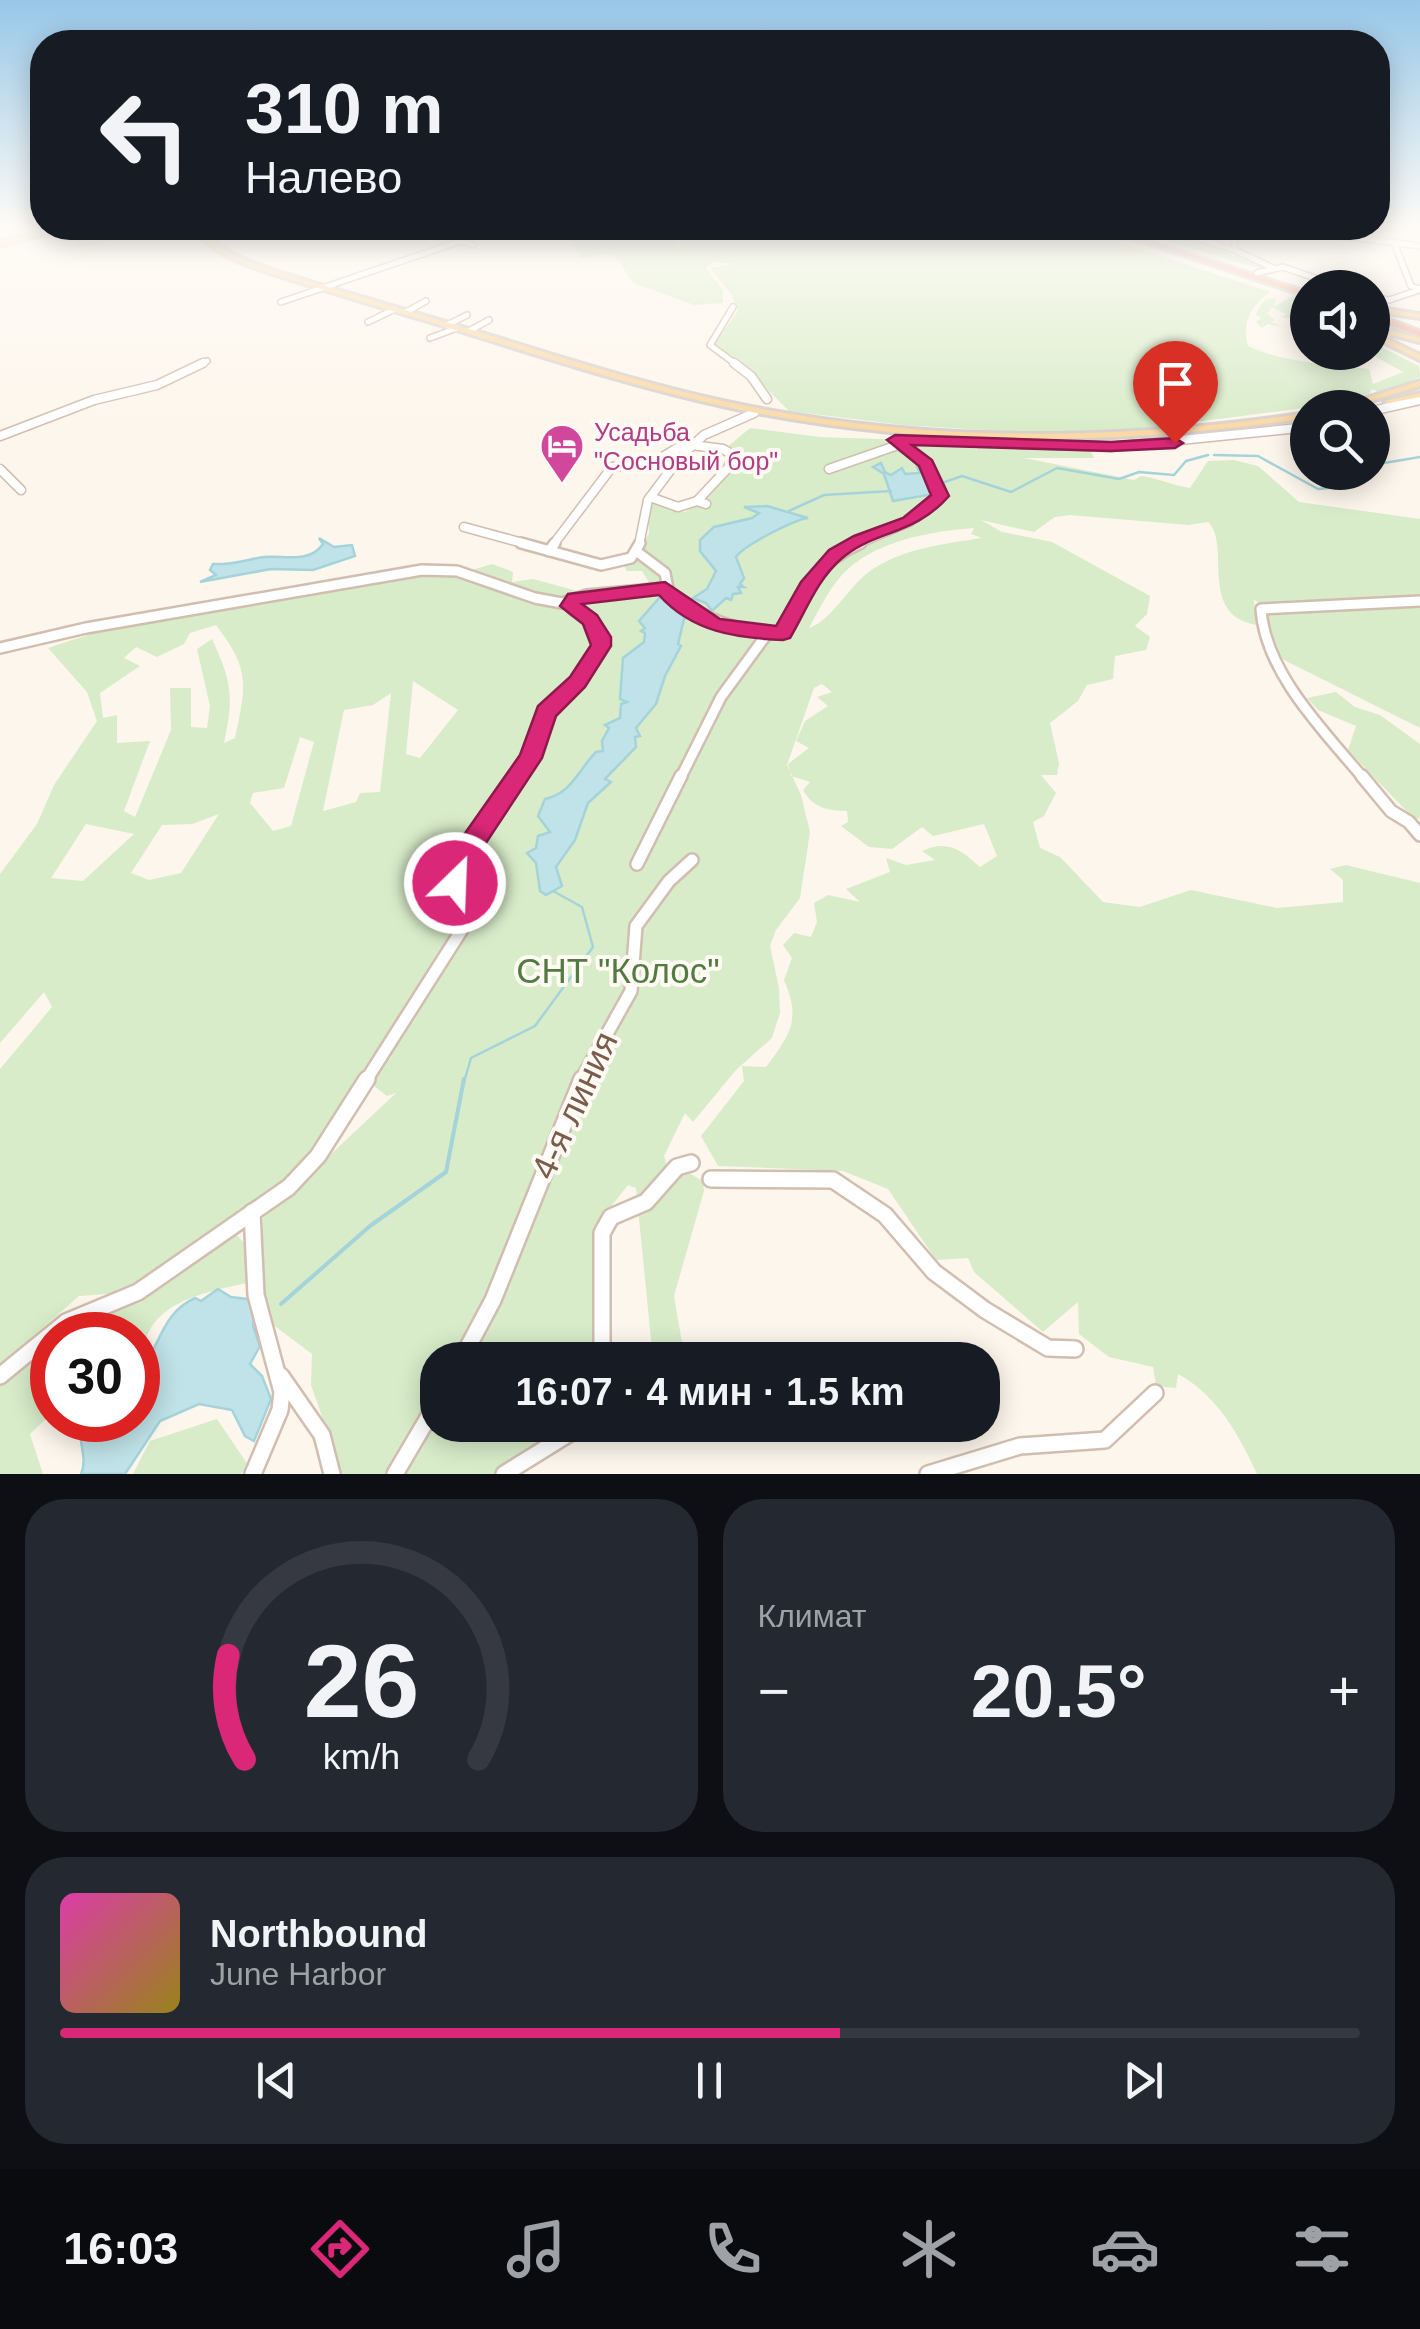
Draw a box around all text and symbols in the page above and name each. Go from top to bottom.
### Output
icon: left [80,70,210,200]
text: 310 m [245,70,443,148]
text: Налево [245,152,402,203]
map controls [1290,270,1390,490]
button: sound [1290,270,1390,370]
pin [1133,341,1218,444]
icon: arrive [1148,356,1203,411]
button: search [1290,390,1390,490]
place label: Усадьба "Сосновый бор" [594,418,778,475]
hotel icon: Усадьба "Сосновый бор" [539,423,585,484]
position arrow [403,831,507,935]
park label: СНТ "Колос" [516,951,720,990]
street label: 4-я линия [523,1025,625,1185]
speed limit sign: 30 [30,1312,160,1442]
text: 16:07 · 4 мин · 1.5 km [515,1371,905,1413]
text: Климат [758,1598,866,1634]
text: 26 [303,1623,419,1739]
text: 20.5° [971,1649,1147,1733]
text: − [758,1660,790,1722]
text: + [1328,1660,1360,1722]
text: km/h [323,1737,400,1777]
text: Northbound [210,1913,427,1955]
text: June Harbor [210,1956,386,1992]
icon: previous [249,2053,304,2108]
icon: pause [682,2053,737,2108]
icon: next [1116,2053,1171,2108]
icon: directions [305,2214,375,2284]
icon: music [501,2214,571,2284]
icon: phone [698,2214,768,2284]
icon: climate [894,2214,964,2284]
icon: car [1090,2214,1160,2284]
icon: filters [1287,2214,1357,2284]
text: 16:03 [63,2223,178,2274]

